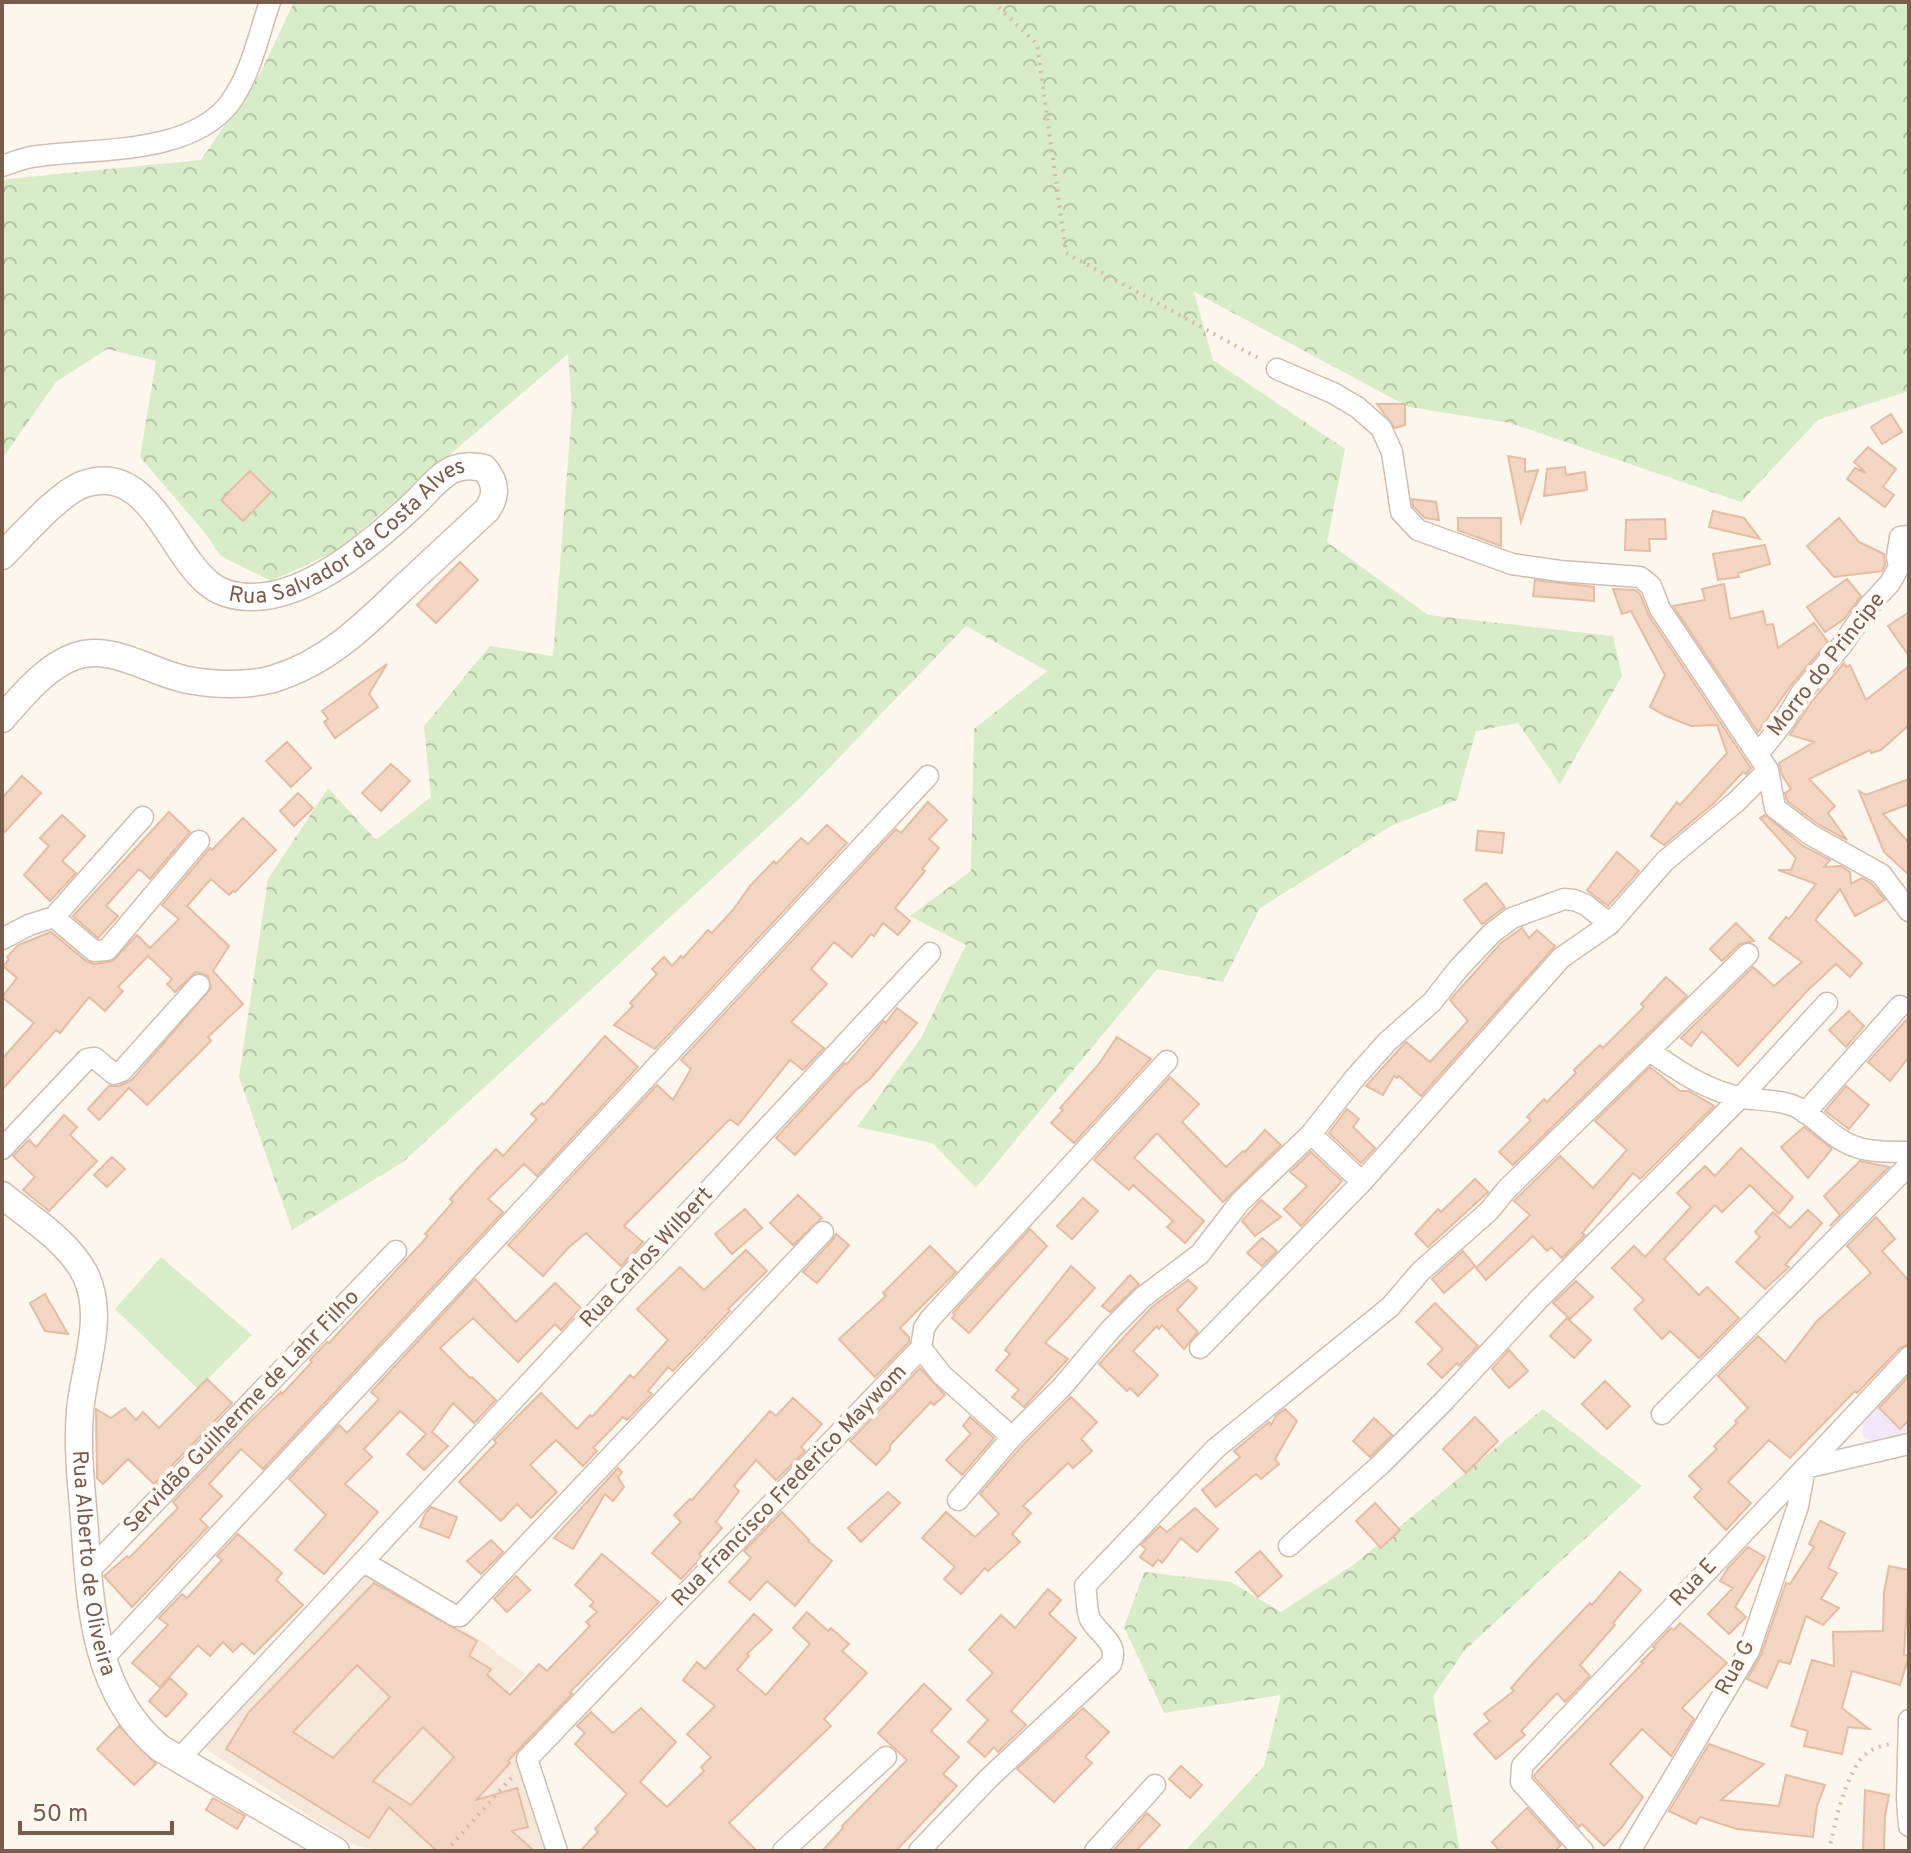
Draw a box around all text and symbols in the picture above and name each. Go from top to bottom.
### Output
street label: Rua Salvador da Costa Alves [226,453,468,611]
street label: Morro do Principe [1762,588,1892,742]
street label: Rua Carlos Wilbert [575,1182,719,1334]
street label: Servidão Guilherme de Lahr Filho [118,1285,366,1539]
street label: Rua Francisco Frederico Maywom [667,1359,913,1613]
street label: Rua Alberto de Oliveira [66,1450,121,1680]
street label: Rua E [1665,1553,1723,1613]
street label: Rua G [1710,1636,1762,1700]
scale bar [20,1785,172,1835]
text: 50 m [32,1800,88,1830]

